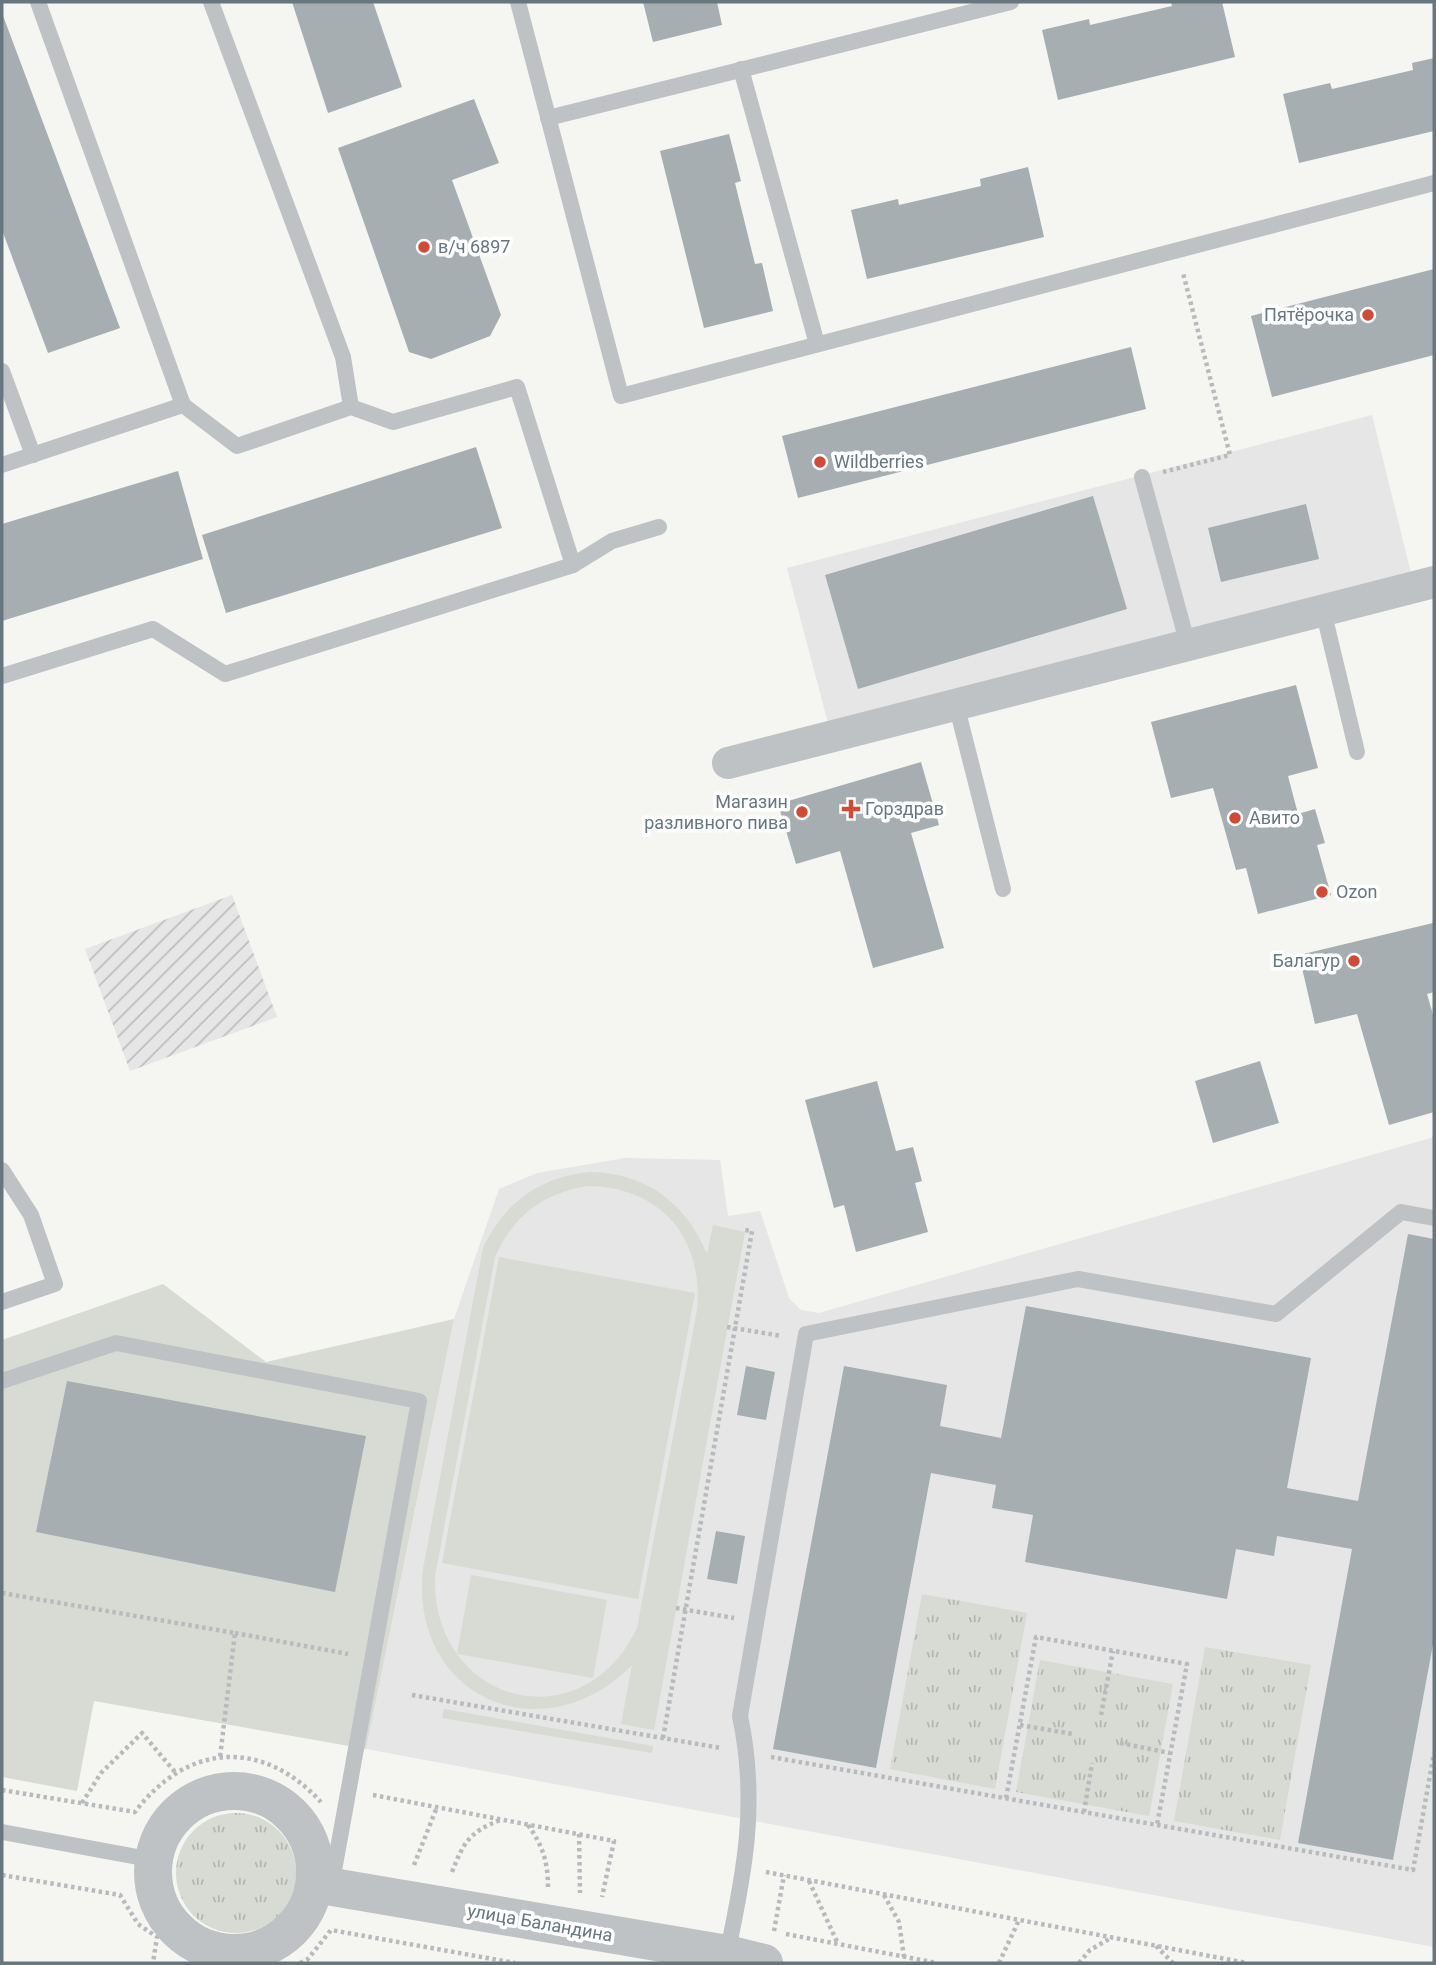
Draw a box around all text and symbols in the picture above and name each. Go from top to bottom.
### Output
place label: в/ч 6897 [438,236,510,257]
marker: в/ч 6897 [416,239,432,255]
place label: Пятёрочка [1264,304,1354,325]
marker: Пятёрочка [1360,307,1376,323]
place label: Wildberries [834,451,924,472]
marker: Wildberries [812,454,828,470]
place label: Магазин разливного пива [644,791,788,833]
place label: Горздрав [865,798,944,819]
marker: Горздрав [843,801,859,817]
marker: Магазин разливного пива [794,804,810,820]
place label: Авито [1249,807,1300,828]
marker: Авито [1227,810,1243,826]
place label: Ozon [1336,881,1377,902]
marker: Ozon [1314,884,1330,900]
place label: Балагур [1272,950,1340,971]
marker: Балагур [1346,953,1362,969]
street label: улица Баландина [466,1899,614,1946]

